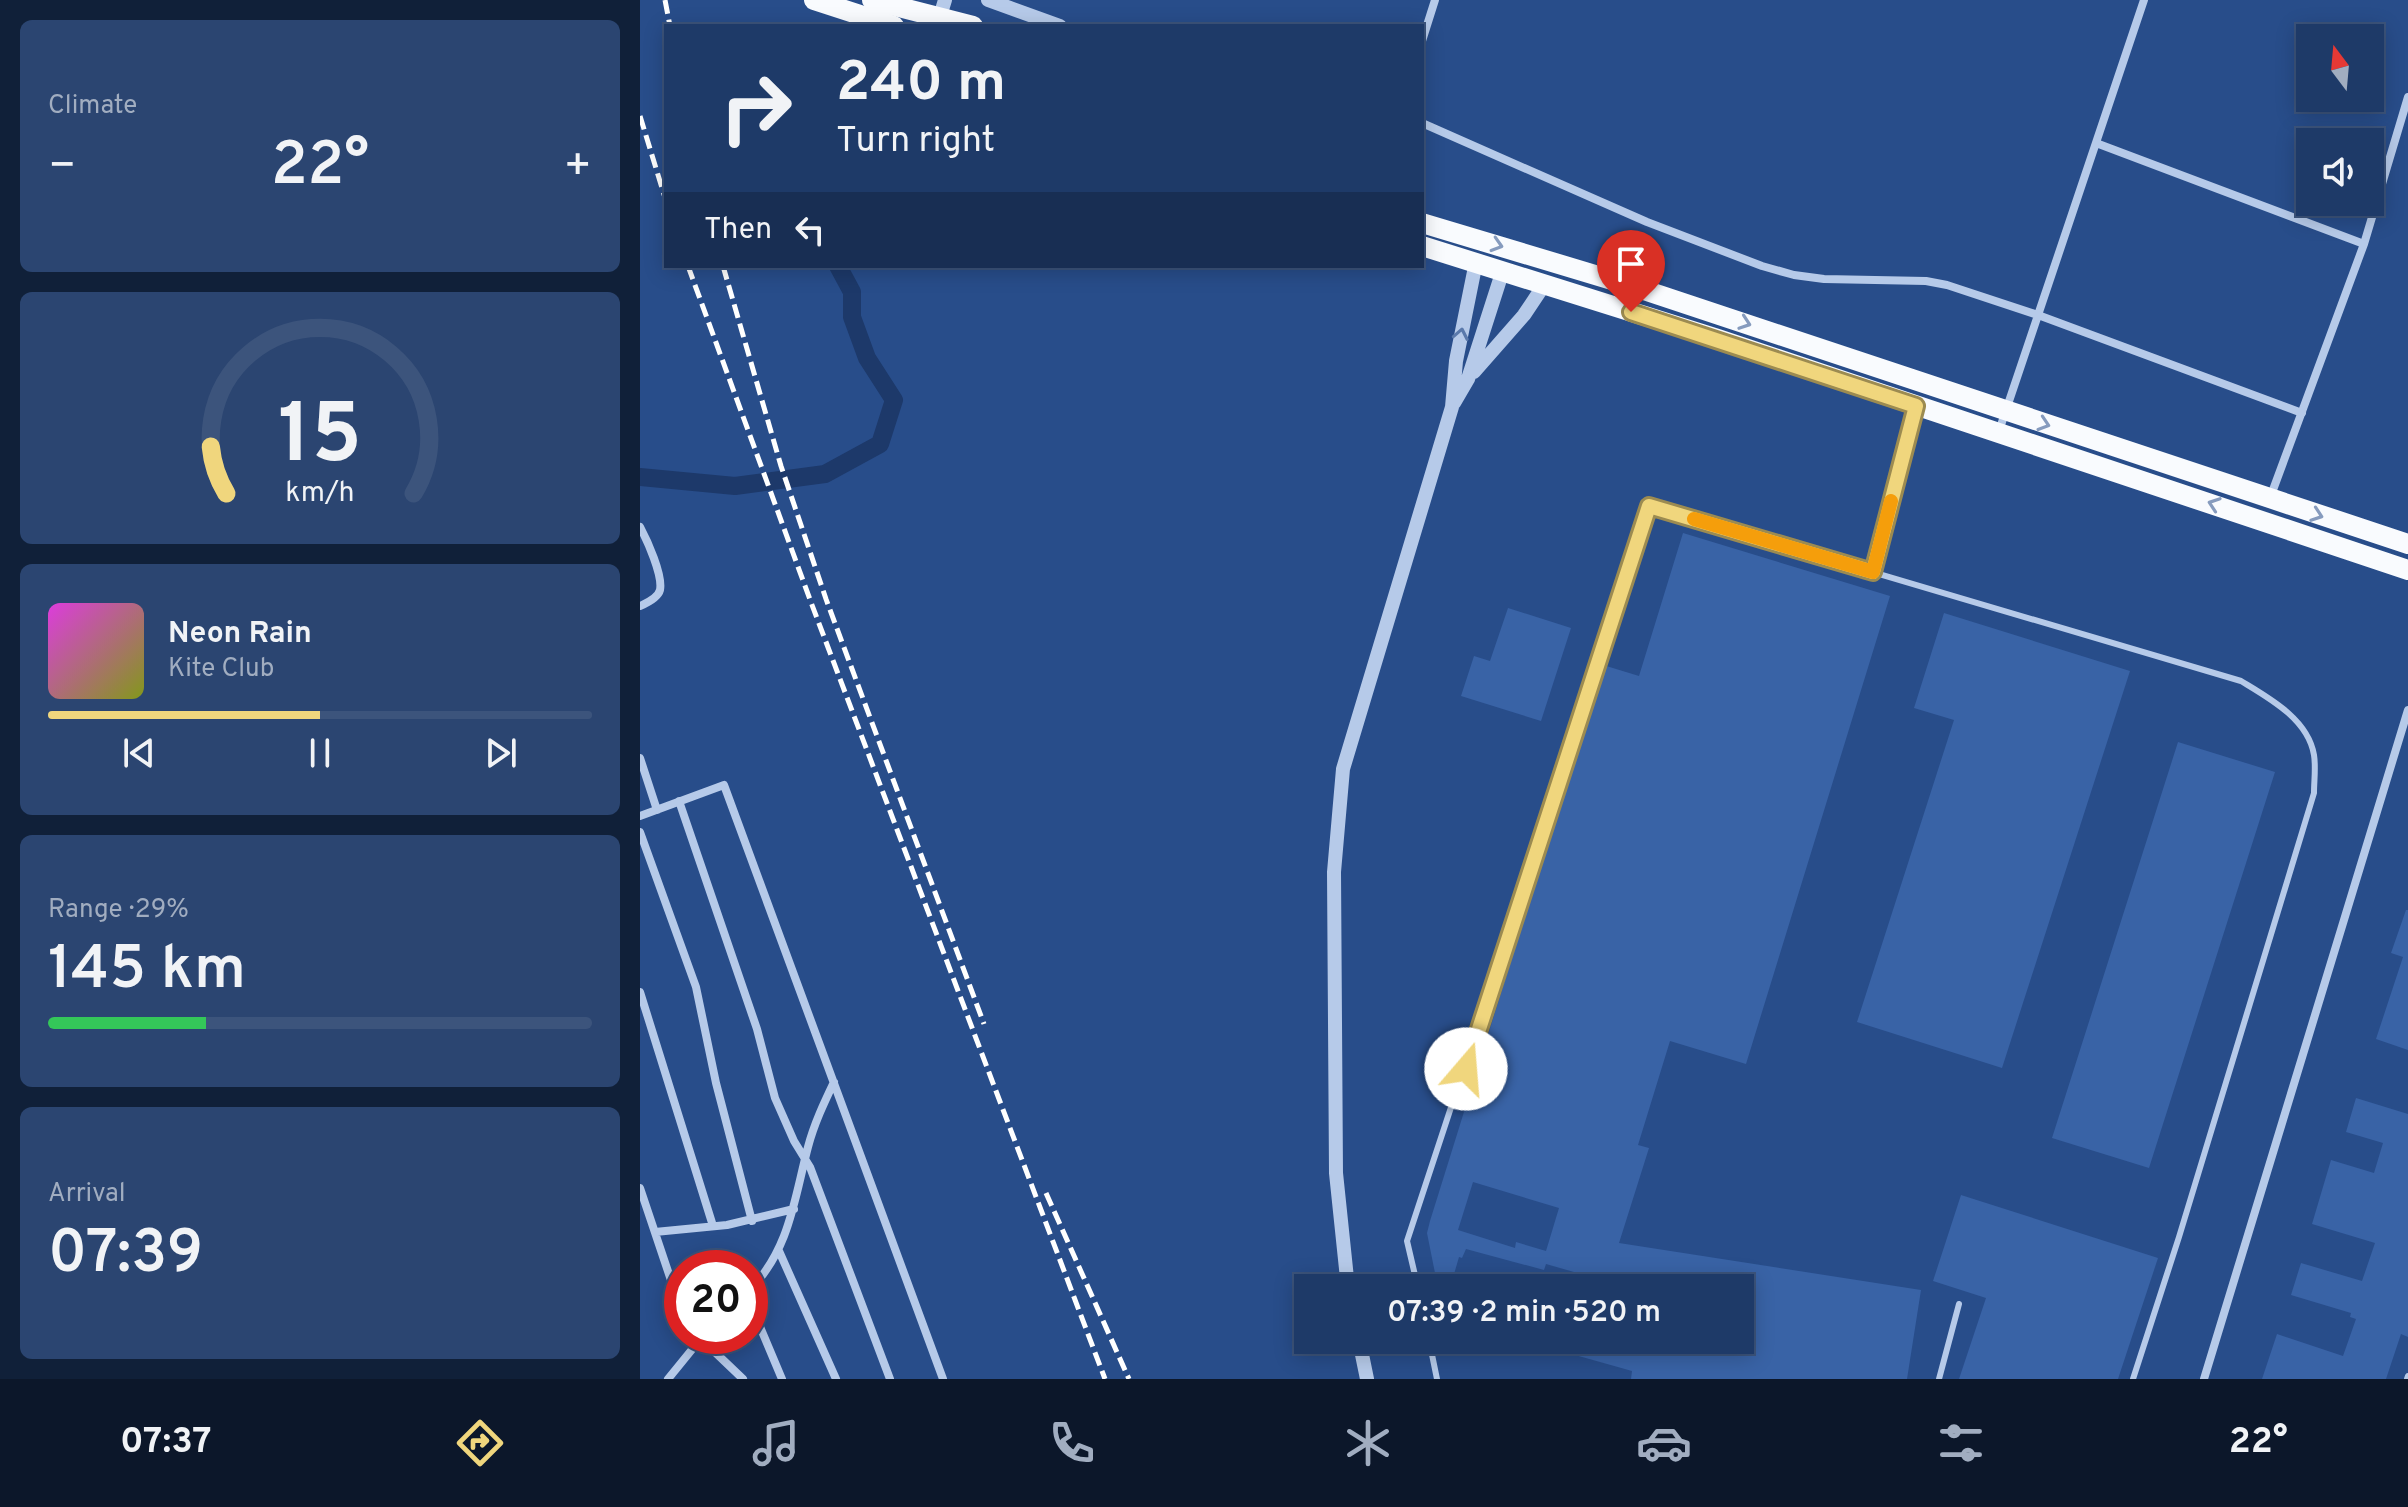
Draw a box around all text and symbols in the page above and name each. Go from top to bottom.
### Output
north arrow [2296,24,2384,112]
map controls [2296,24,2384,216]
text: 240 m [836,50,1006,120]
icon: right [704,56,808,160]
text: Climate [48,90,137,123]
text: Turn right [836,119,995,165]
button: sound [2296,128,2384,216]
text: 22° [271,130,369,206]
text: − [48,140,76,196]
text: + [564,140,592,196]
icon: left [788,208,832,252]
text: Then [704,212,772,249]
pin [1597,230,1665,312]
one-way arrow [1489,236,1503,252]
icon: arrive [1609,242,1653,286]
one-way arrow [1737,314,1751,330]
one-way arrow [1452,327,1469,341]
text: 15 [278,386,362,491]
one-way arrow [2037,414,2051,430]
text: km/h [285,476,355,512]
one-way arrow [2207,498,2221,514]
one-way arrow [2310,506,2324,522]
text: Neon Rain [168,616,312,653]
text: Kite Club [168,653,274,686]
icon: previous [117,731,161,775]
icon: pause [298,731,342,775]
icon: next [479,731,523,775]
text: Range · 29% [48,894,189,927]
text: 145 km [48,934,246,1010]
position arrow [1424,1027,1508,1111]
text: Arrival [48,1178,126,1211]
text: 07:39 [48,1218,203,1294]
speed limit sign: 20 [664,1250,768,1354]
text: 07:39 · 2 min · 520 m [1387,1295,1661,1332]
icon: directions [452,1415,508,1471]
icon: music [748,1415,804,1471]
icon: phone [1044,1415,1100,1471]
icon: climate [1340,1415,1396,1471]
icon: car [1636,1415,1692,1471]
icon: filters [1933,1415,1989,1471]
text: 07:37 [120,1420,212,1466]
text: 22° [2229,1420,2288,1466]

